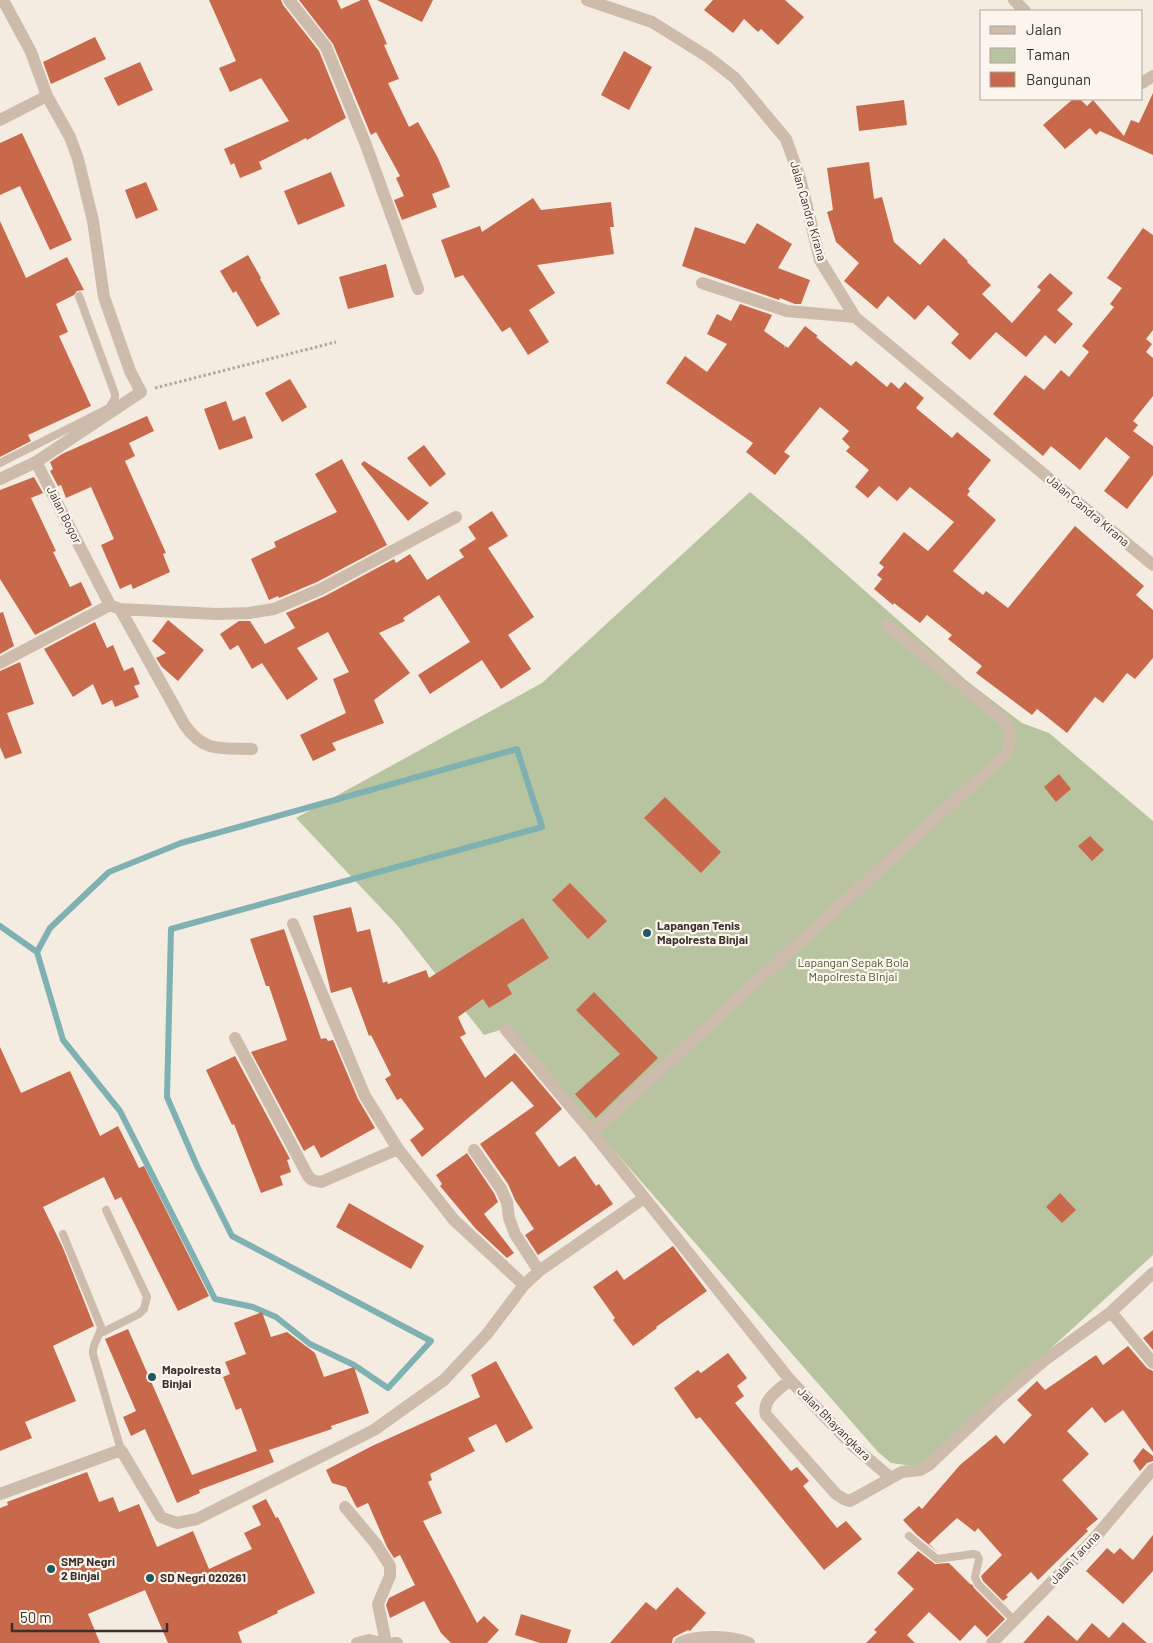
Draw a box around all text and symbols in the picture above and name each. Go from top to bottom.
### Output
legend [980,10,1143,100]
text: Jalan [1026,20,1062,38]
text: Taman [1026,45,1070,63]
text: Bangunan [1026,70,1091,88]
street label: Jalan Candra Kirana [788,159,830,262]
street label: Jalan Candra Kirana [1045,472,1133,549]
street label: Jalan Bogor [45,484,86,546]
place label: Lapangan Tenis Mapolresta Binjai [657,918,748,946]
marker: Lapangan Tenis Mapolresta Binjai [641,927,653,939]
park label: Lapangan Sepak Bola Mapolresta BInjai [797,955,909,983]
place label: Mapolresta Binjai [162,1362,221,1390]
marker: Mapolresta Binjai [146,1371,158,1383]
street label: Jalan Bhayangkara [795,1384,874,1463]
street label: Jalan Taruna [1046,1528,1102,1587]
place label: SMP Negri 2 Binjai [61,1554,115,1582]
marker: SMP Negri 2 Binjai [45,1563,57,1575]
place label: SD Negri 020261 [160,1570,246,1584]
marker: SD Negri 020261 [144,1572,156,1584]
scale bar [12,1600,168,1632]
text: 50 m [20,1608,52,1626]

